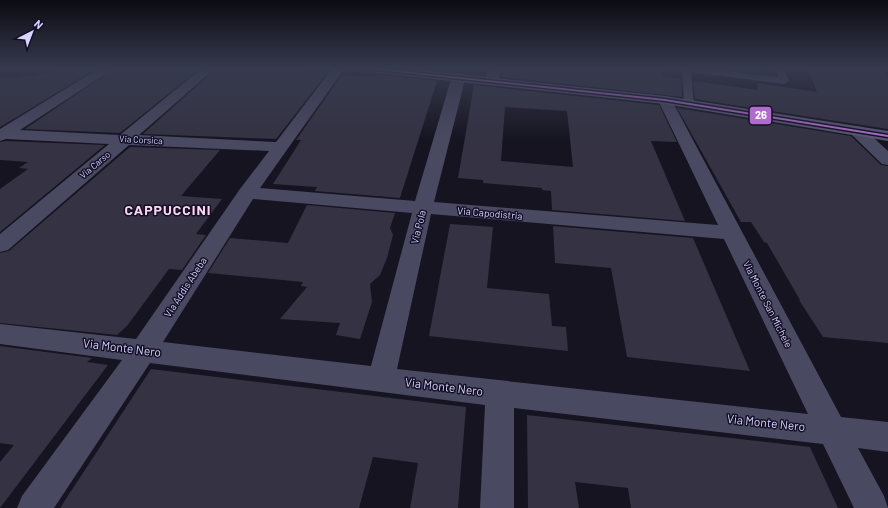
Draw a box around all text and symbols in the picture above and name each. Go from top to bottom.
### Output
north arrow [12,12,52,52]
text: N [32,17,46,31]
line badge: 26 [749,106,772,125]
text: 26 [755,108,767,121]
street label: Via Corsica [119,133,163,146]
street label: Via Carso [77,149,112,181]
district label: CAPPUCCINI [125,201,211,218]
street label: Via Capodistria [457,204,523,222]
street label: Via Pola [408,209,428,245]
street label: Via Addis Abeba [161,255,209,319]
street label: Via Monte San Michele [741,259,795,349]
street label: Via Monte Nero [82,335,162,359]
street label: Via Monte Nero [404,374,484,398]
street label: Via Monte Nero [726,411,806,433]

